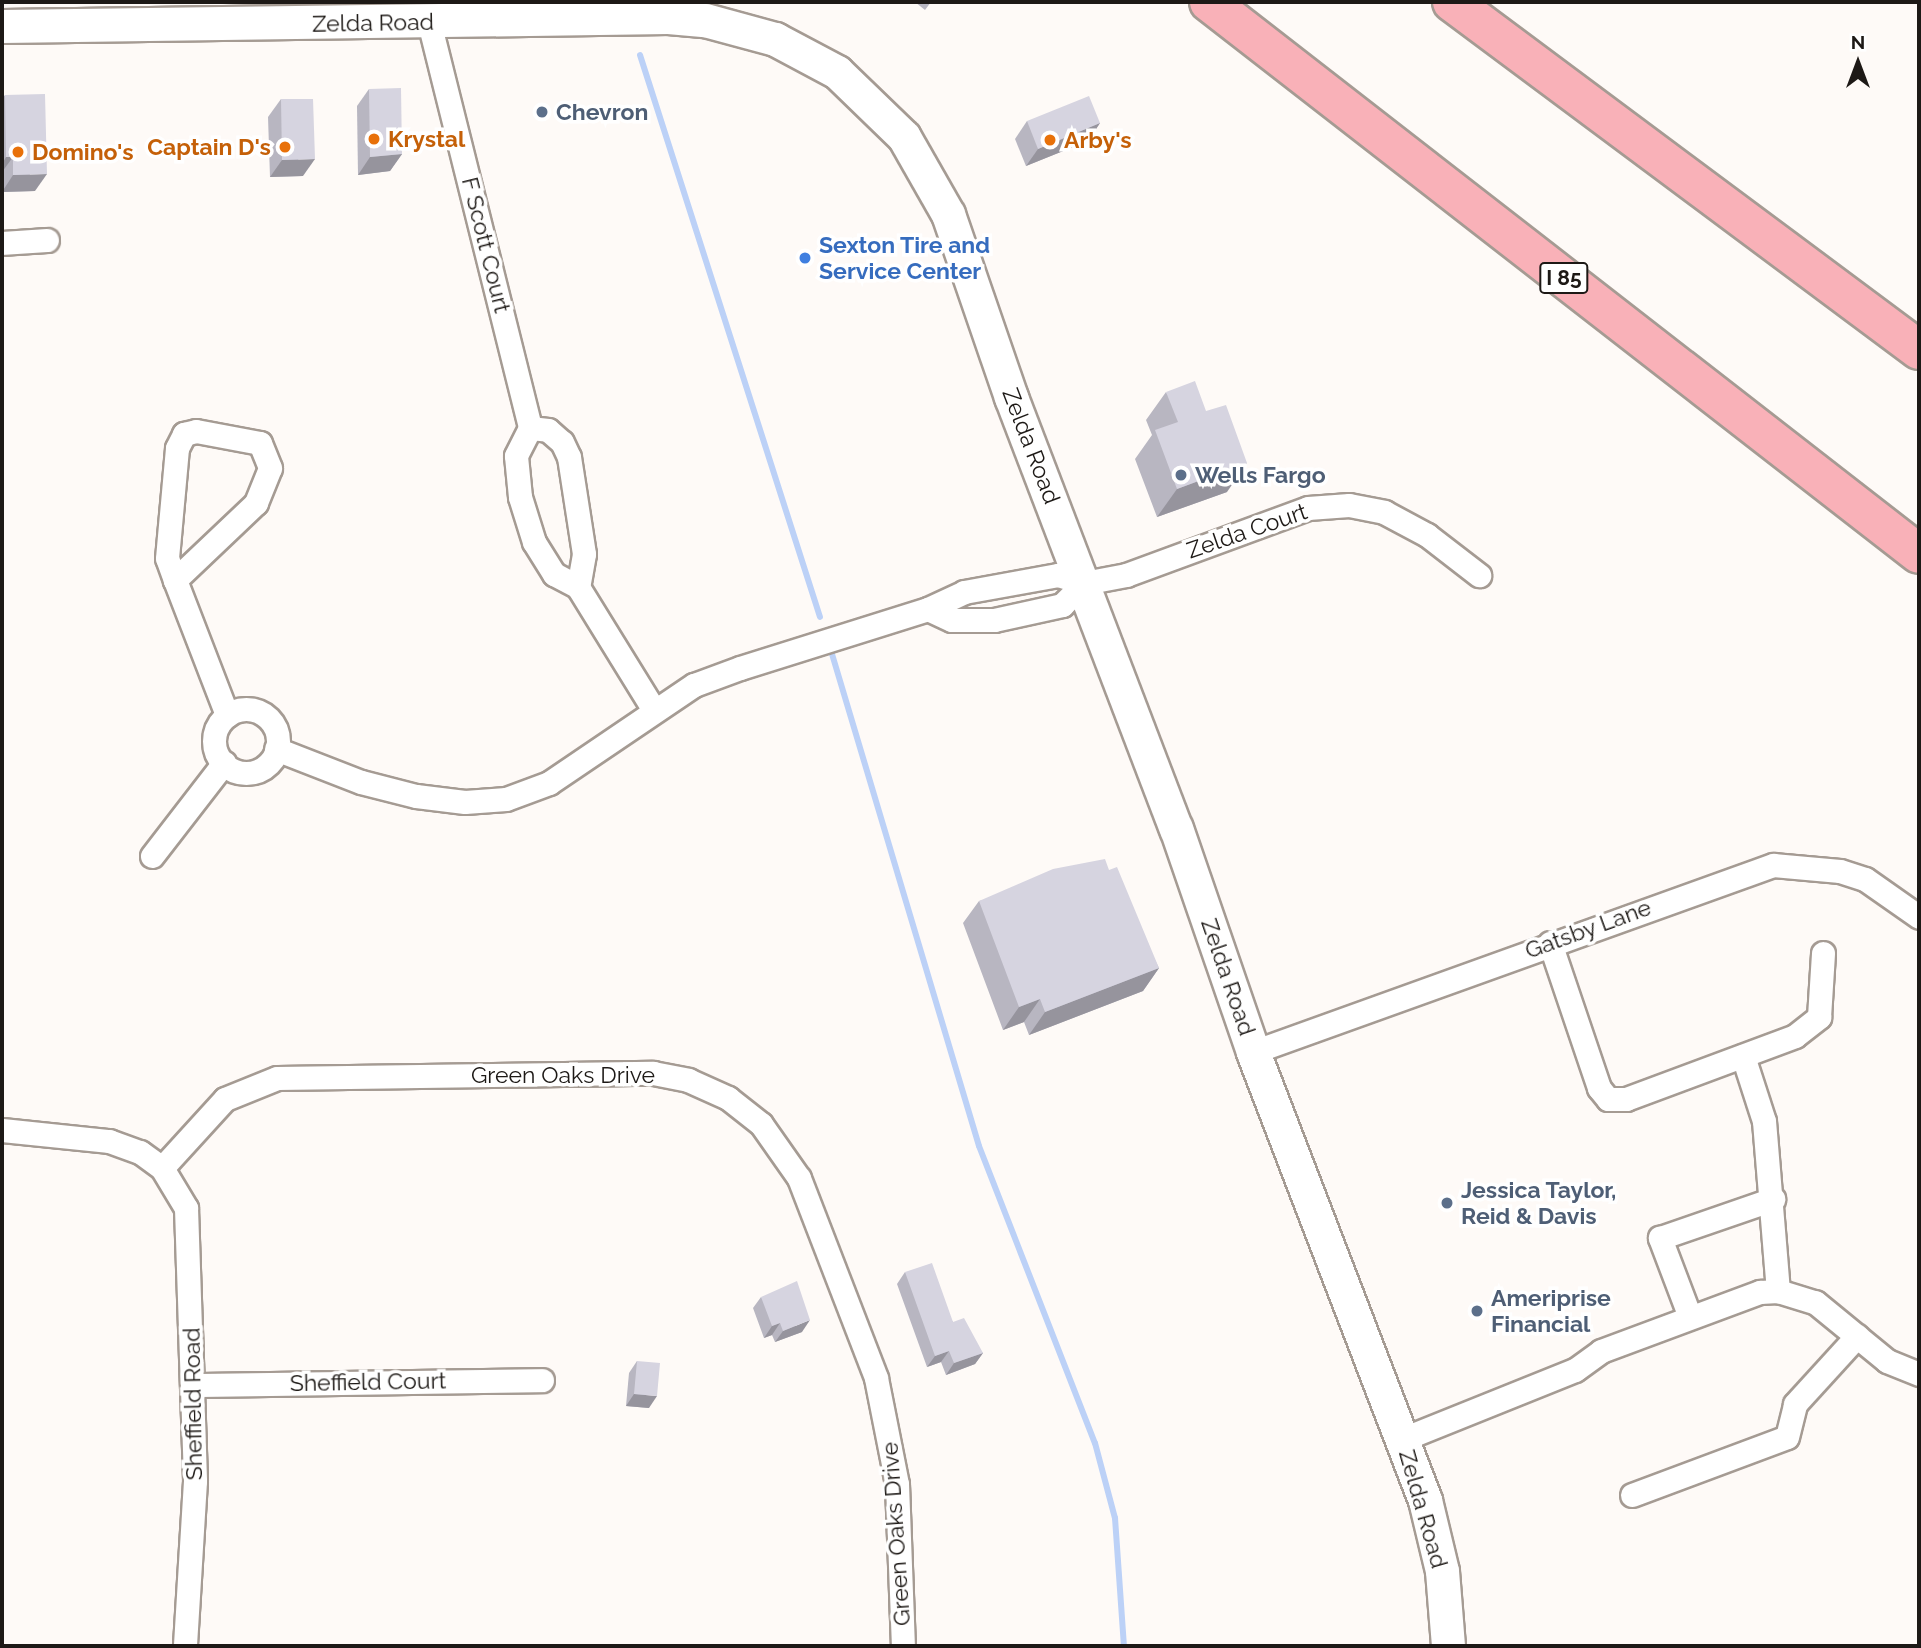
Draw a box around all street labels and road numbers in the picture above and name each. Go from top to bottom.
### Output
street label: Zelda Road [312,8,434,38]
street label: F Scott Court [456,174,516,316]
road number: I 85 [1538,260,1590,296]
street label: Zelda Road [996,384,1066,508]
street label: Zelda Court [1183,498,1311,564]
street label: Gatsby Lane [1521,893,1655,965]
street label: Zelda Road [1195,915,1261,1039]
street label: Green Oaks Drive [471,1061,655,1089]
street label: Sheffield Road [178,1327,208,1481]
street label: Sheffield Court [290,1367,446,1397]
street label: Green Oaks Drive [876,1441,916,1627]
street label: Zelda Road [1393,1447,1453,1571]

